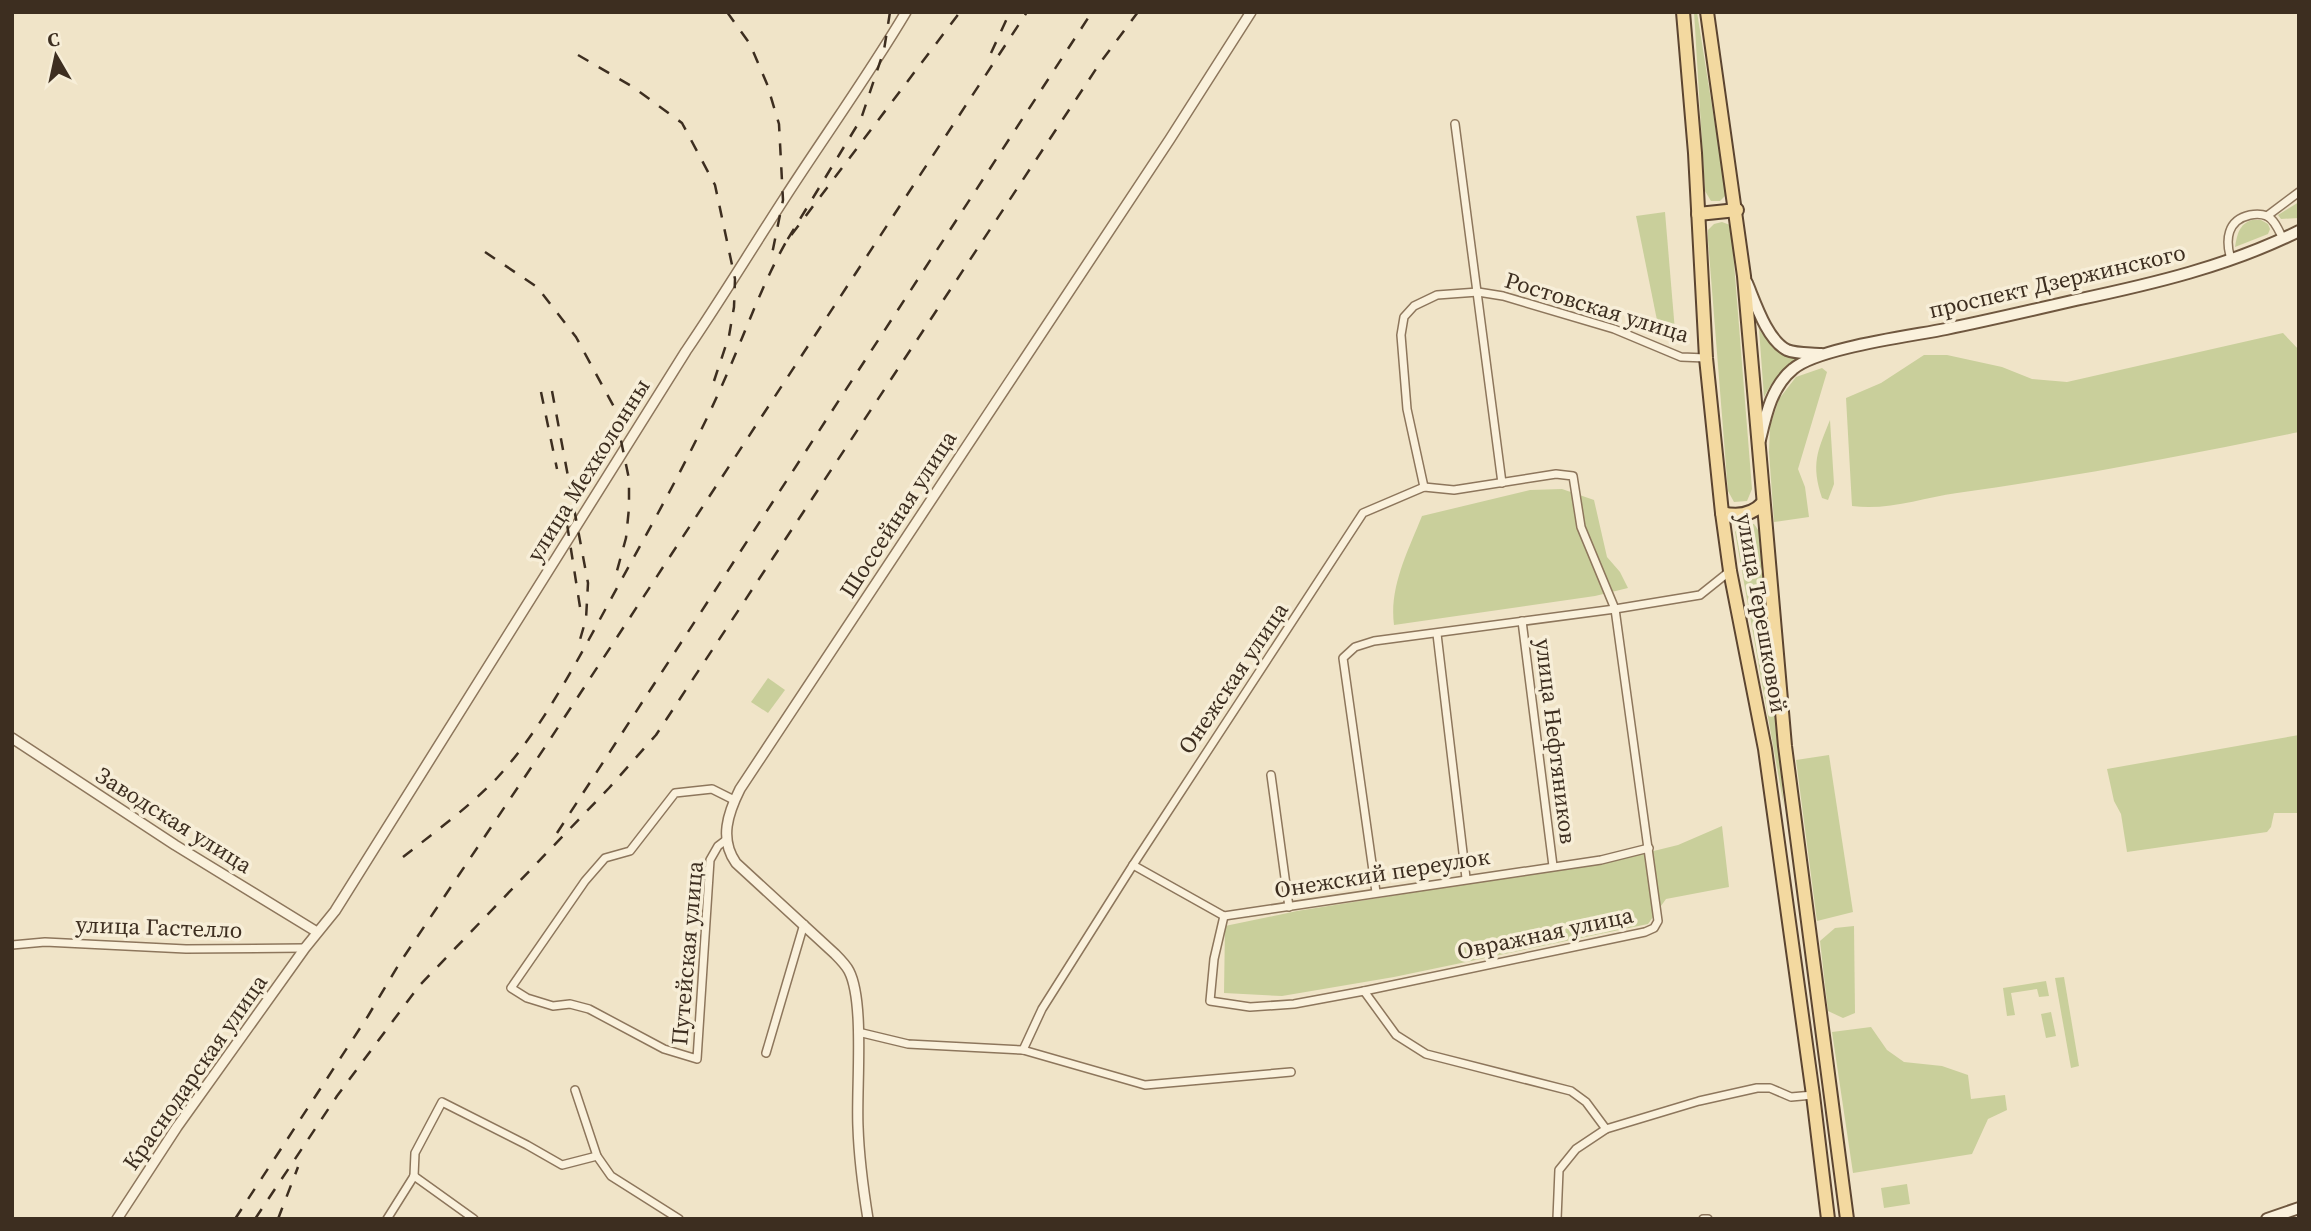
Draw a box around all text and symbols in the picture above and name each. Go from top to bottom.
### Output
north arrow [21,21,91,91]
text: С [45,25,61,53]
street label: проспект Дзержинского [1925,236,2189,326]
street label: Ростовская улица [1501,264,1693,350]
street label: улица Мехколонны [519,372,657,568]
street label: Шоссейная улица [832,424,964,604]
street label: улица Терешковой [1729,511,1795,715]
street label: Онежская улица [1170,595,1296,760]
street label: улица Нефтяников [1528,636,1584,846]
street label: Заводская улица [90,759,259,881]
street label: Онежский переулок [1272,840,1492,906]
street label: Путейская улица [663,859,711,1047]
street label: Овражная улица [1454,899,1636,967]
street label: улица Гастелло [75,908,243,946]
street label: Краснодарская улица [115,967,275,1176]

